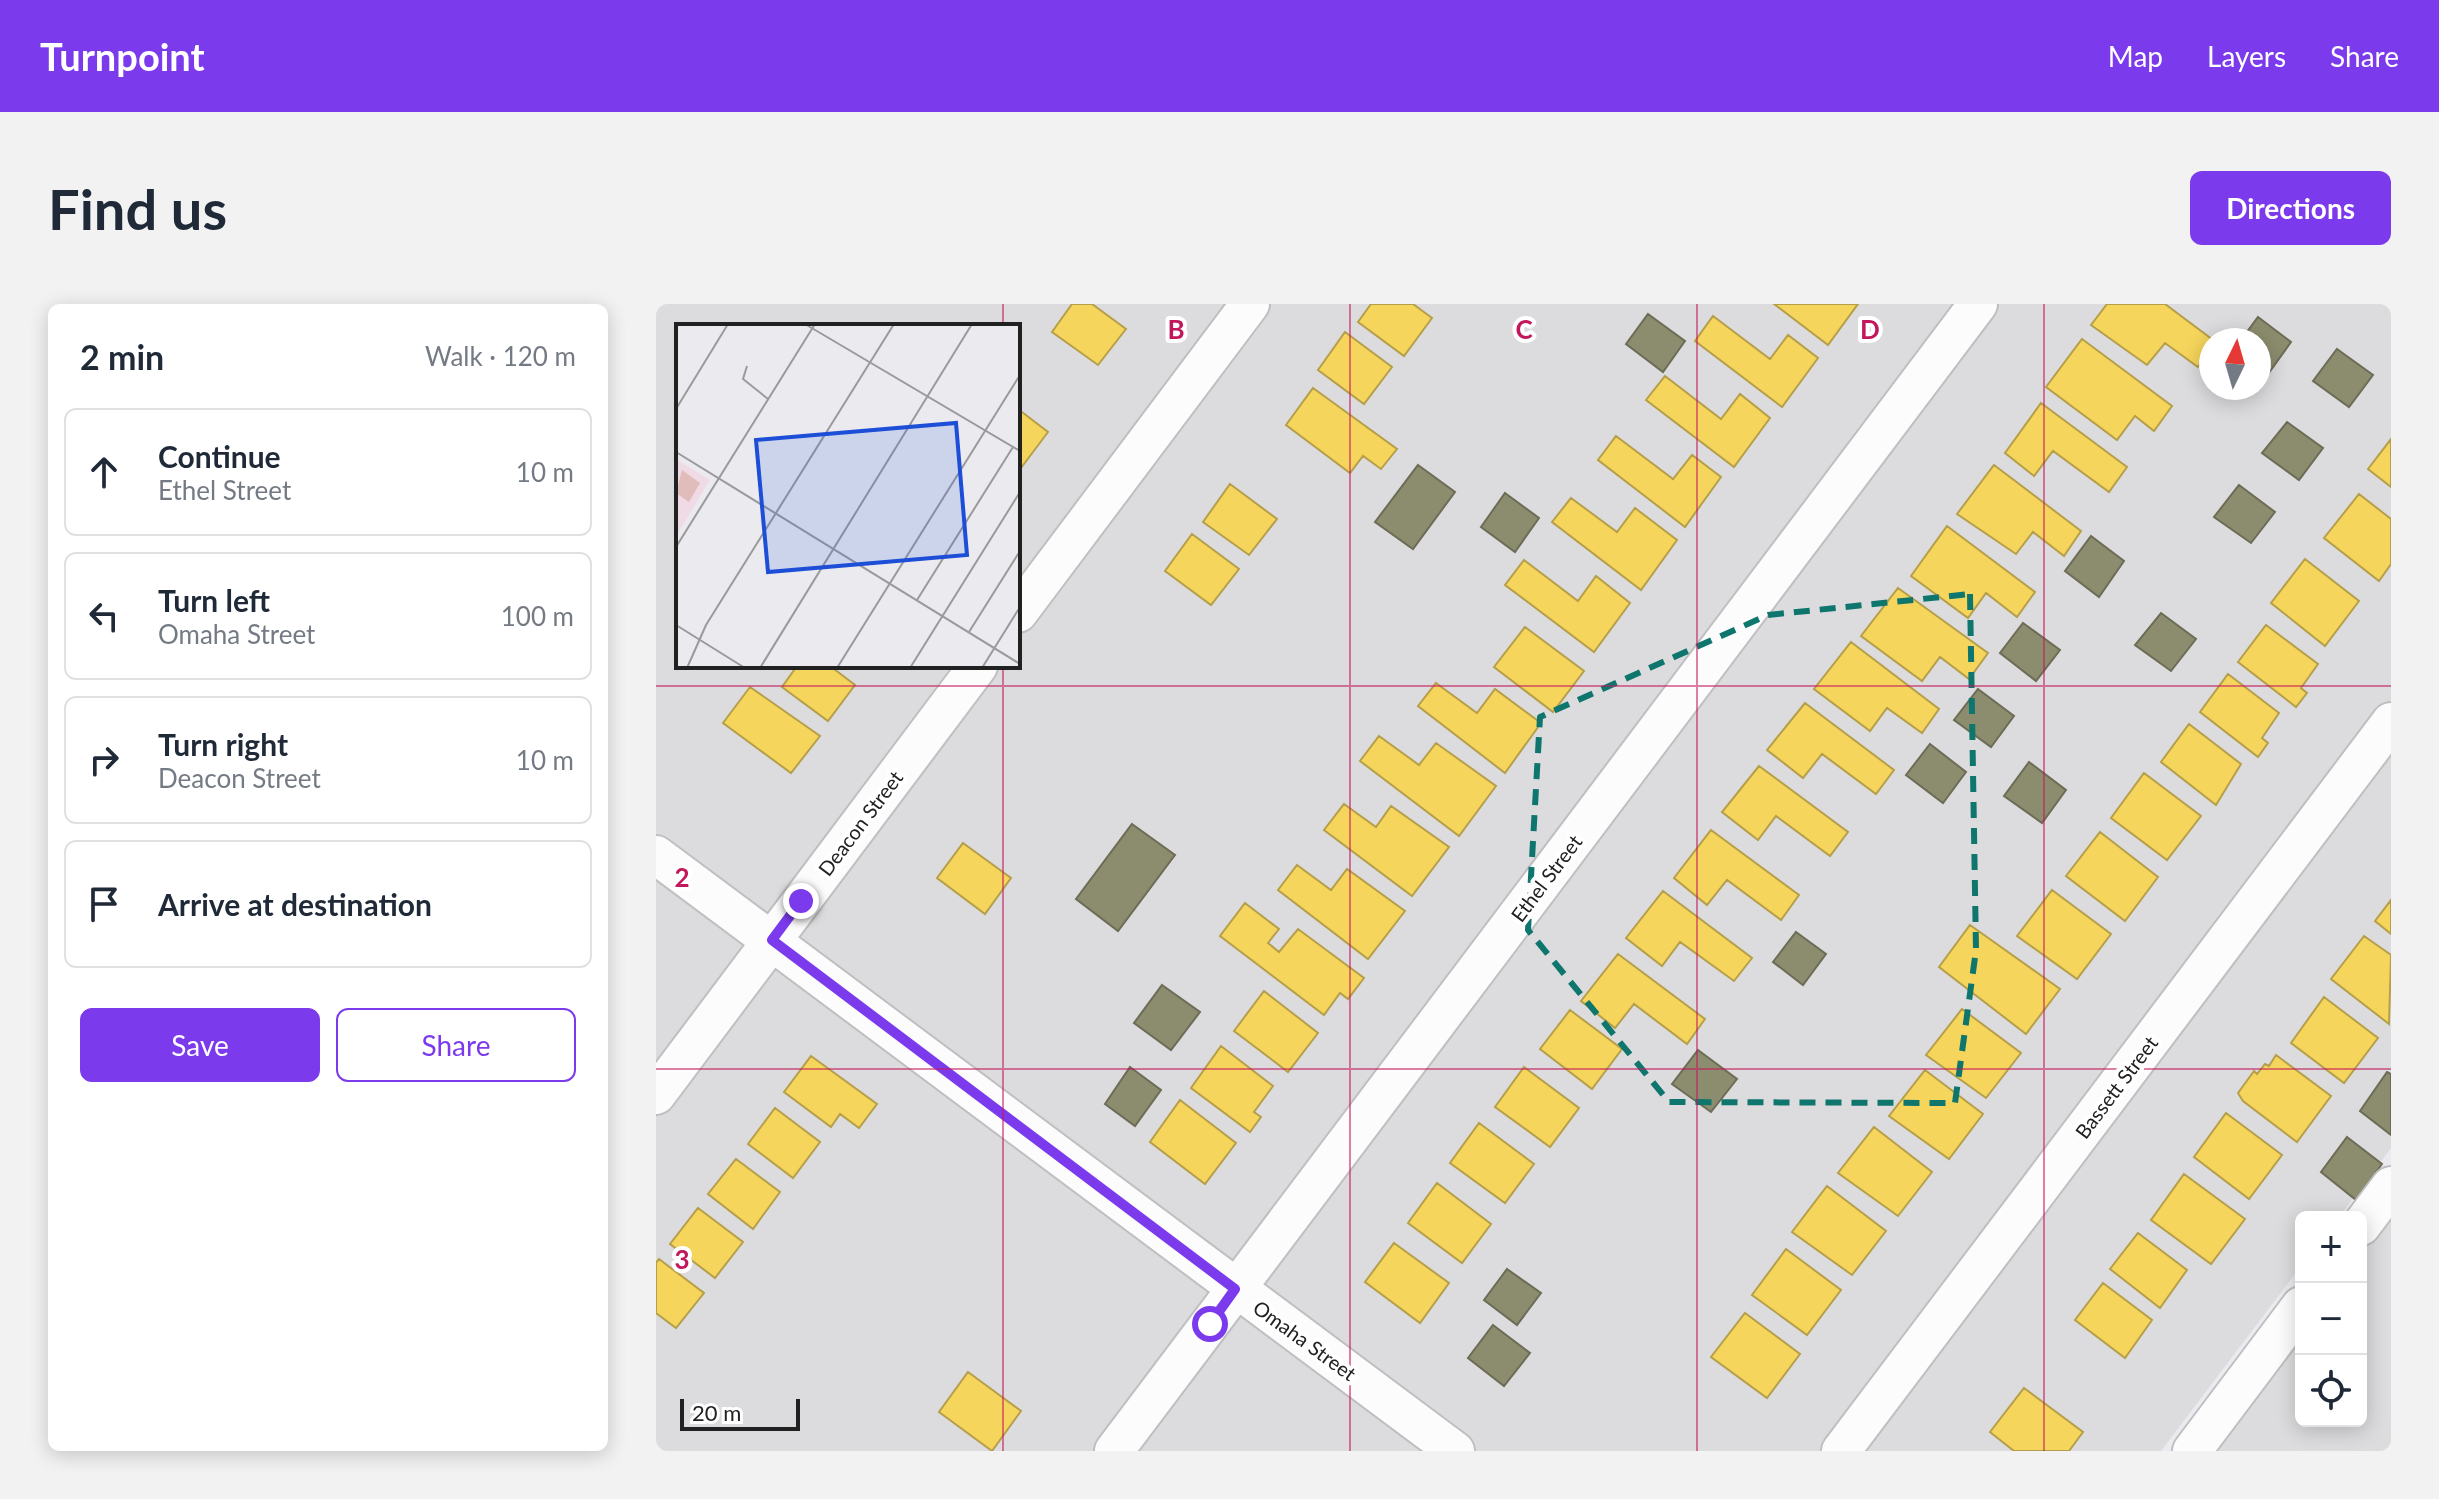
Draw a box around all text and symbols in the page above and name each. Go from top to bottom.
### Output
text: Turnpoint [40,33,205,79]
text: Map [2108,39,2163,73]
text: Layers [2207,39,2286,73]
text: Share [2330,39,2399,73]
button: Directions [2190,171,2391,245]
text: Find us [48,175,227,242]
text: B [1167,313,1185,345]
text: C [1515,313,1533,345]
text: D [1860,313,1880,345]
inset map [676,324,1020,668]
north arrow [2199,328,2271,400]
text: 2 min [80,336,164,377]
text: Walk · 120 m [425,340,576,372]
text: Continue [158,438,281,474]
icon: ahead [82,450,126,494]
text: 10 m [516,456,574,488]
text: Ethel Street [158,474,291,506]
text: Turn left [158,582,270,618]
icon: left [82,594,126,638]
text: 100 m [501,600,574,632]
text: Omaha Street [158,618,315,650]
text: Turn right [158,726,288,762]
icon: right [82,738,126,782]
text: 10 m [516,744,574,776]
text: Deacon Street [158,762,321,794]
street label: Deacon Street [813,766,907,880]
street label: Ethel Street [1506,830,1586,926]
text: 2 [674,861,690,893]
icon: arrive [82,882,126,926]
route end [783,883,819,919]
text: Arrive at destination [158,886,432,922]
button: Save [80,1008,320,1082]
button: Share [336,1008,576,1082]
street label: Bassett Street [2070,1031,2162,1143]
map controls [2295,1211,2367,1427]
button: + [2295,1211,2367,1283]
text: 3 [674,1243,690,1275]
button: − [2295,1283,2367,1355]
street label: Omaha Street [1249,1295,1361,1385]
route start [1192,1306,1228,1342]
button: locate [2295,1355,2367,1427]
scale bar [680,1395,800,1431]
text: 20 m [692,1399,741,1426]

